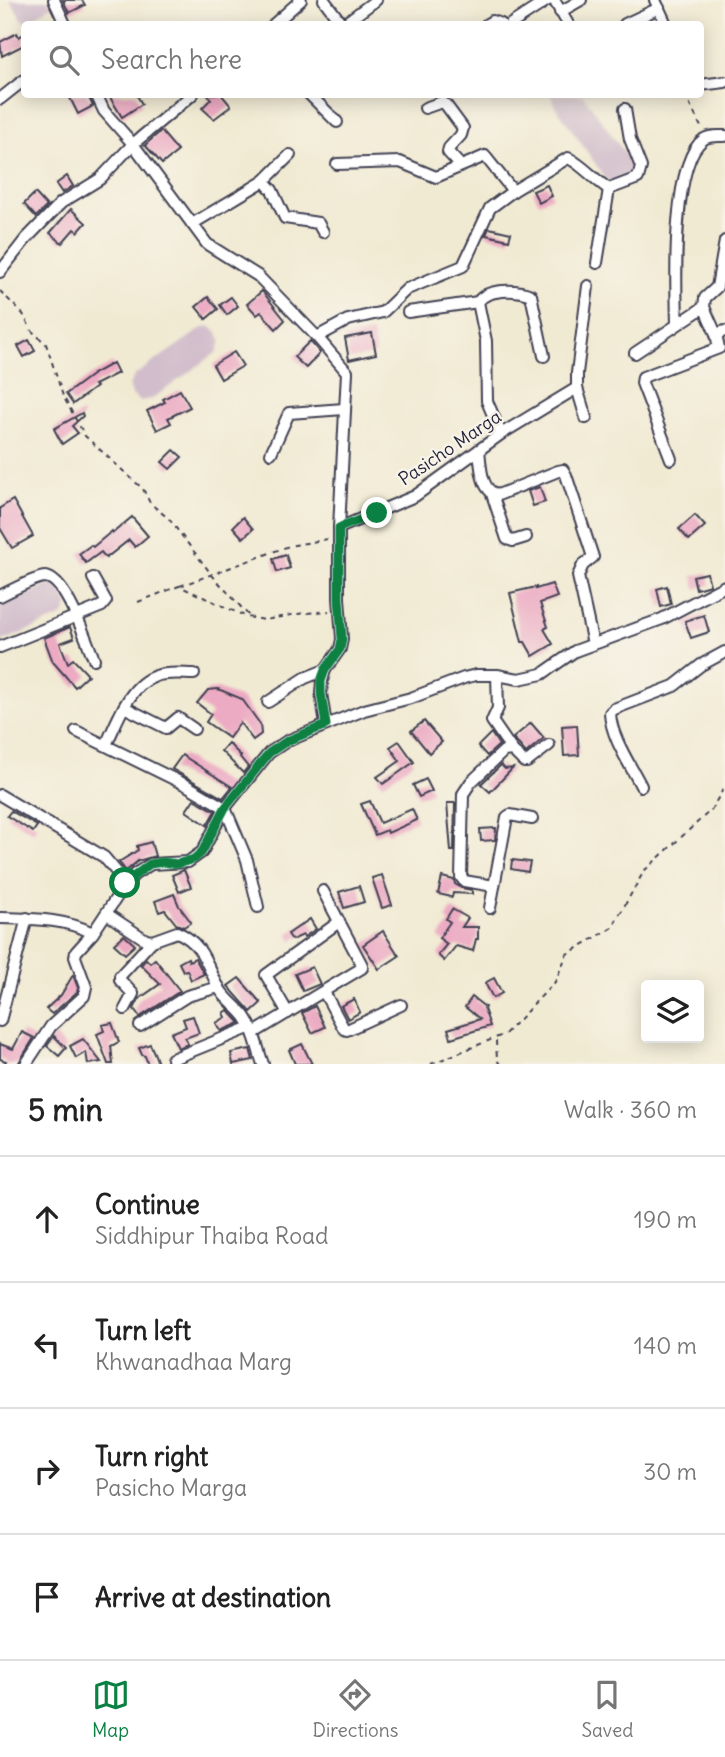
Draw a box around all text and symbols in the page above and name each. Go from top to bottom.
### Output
search box [21,21,704,98]
icon: search [45,41,83,79]
text: Search here [101,43,242,76]
street label: Pasicho Marga [394,405,506,490]
route end [361,497,392,528]
route start [109,867,140,898]
map controls [641,980,704,1043]
button: layers [641,980,704,1043]
text: 5 min [28,1091,103,1129]
text: Walk · 360 m [564,1095,697,1124]
text: Continue [95,1188,200,1221]
icon: ahead [28,1200,66,1238]
text: 190 m [634,1205,697,1234]
text: Siddhipur Thaiba Road [95,1221,329,1250]
text: Turn left [95,1314,191,1347]
icon: left [28,1326,66,1364]
text: 140 m [634,1331,697,1360]
text: Khwanadhaa Marg [95,1347,292,1376]
text: Turn right [95,1440,208,1473]
icon: right [28,1452,66,1490]
text: 30 m [643,1457,697,1486]
text: Pasicho Marga [95,1473,247,1502]
icon: arrive [28,1578,66,1616]
text: Arrive at destination [95,1581,331,1614]
tab: Map [92,1676,130,1742]
tab: Directions [313,1676,398,1742]
tab: Saved [581,1676,633,1742]

